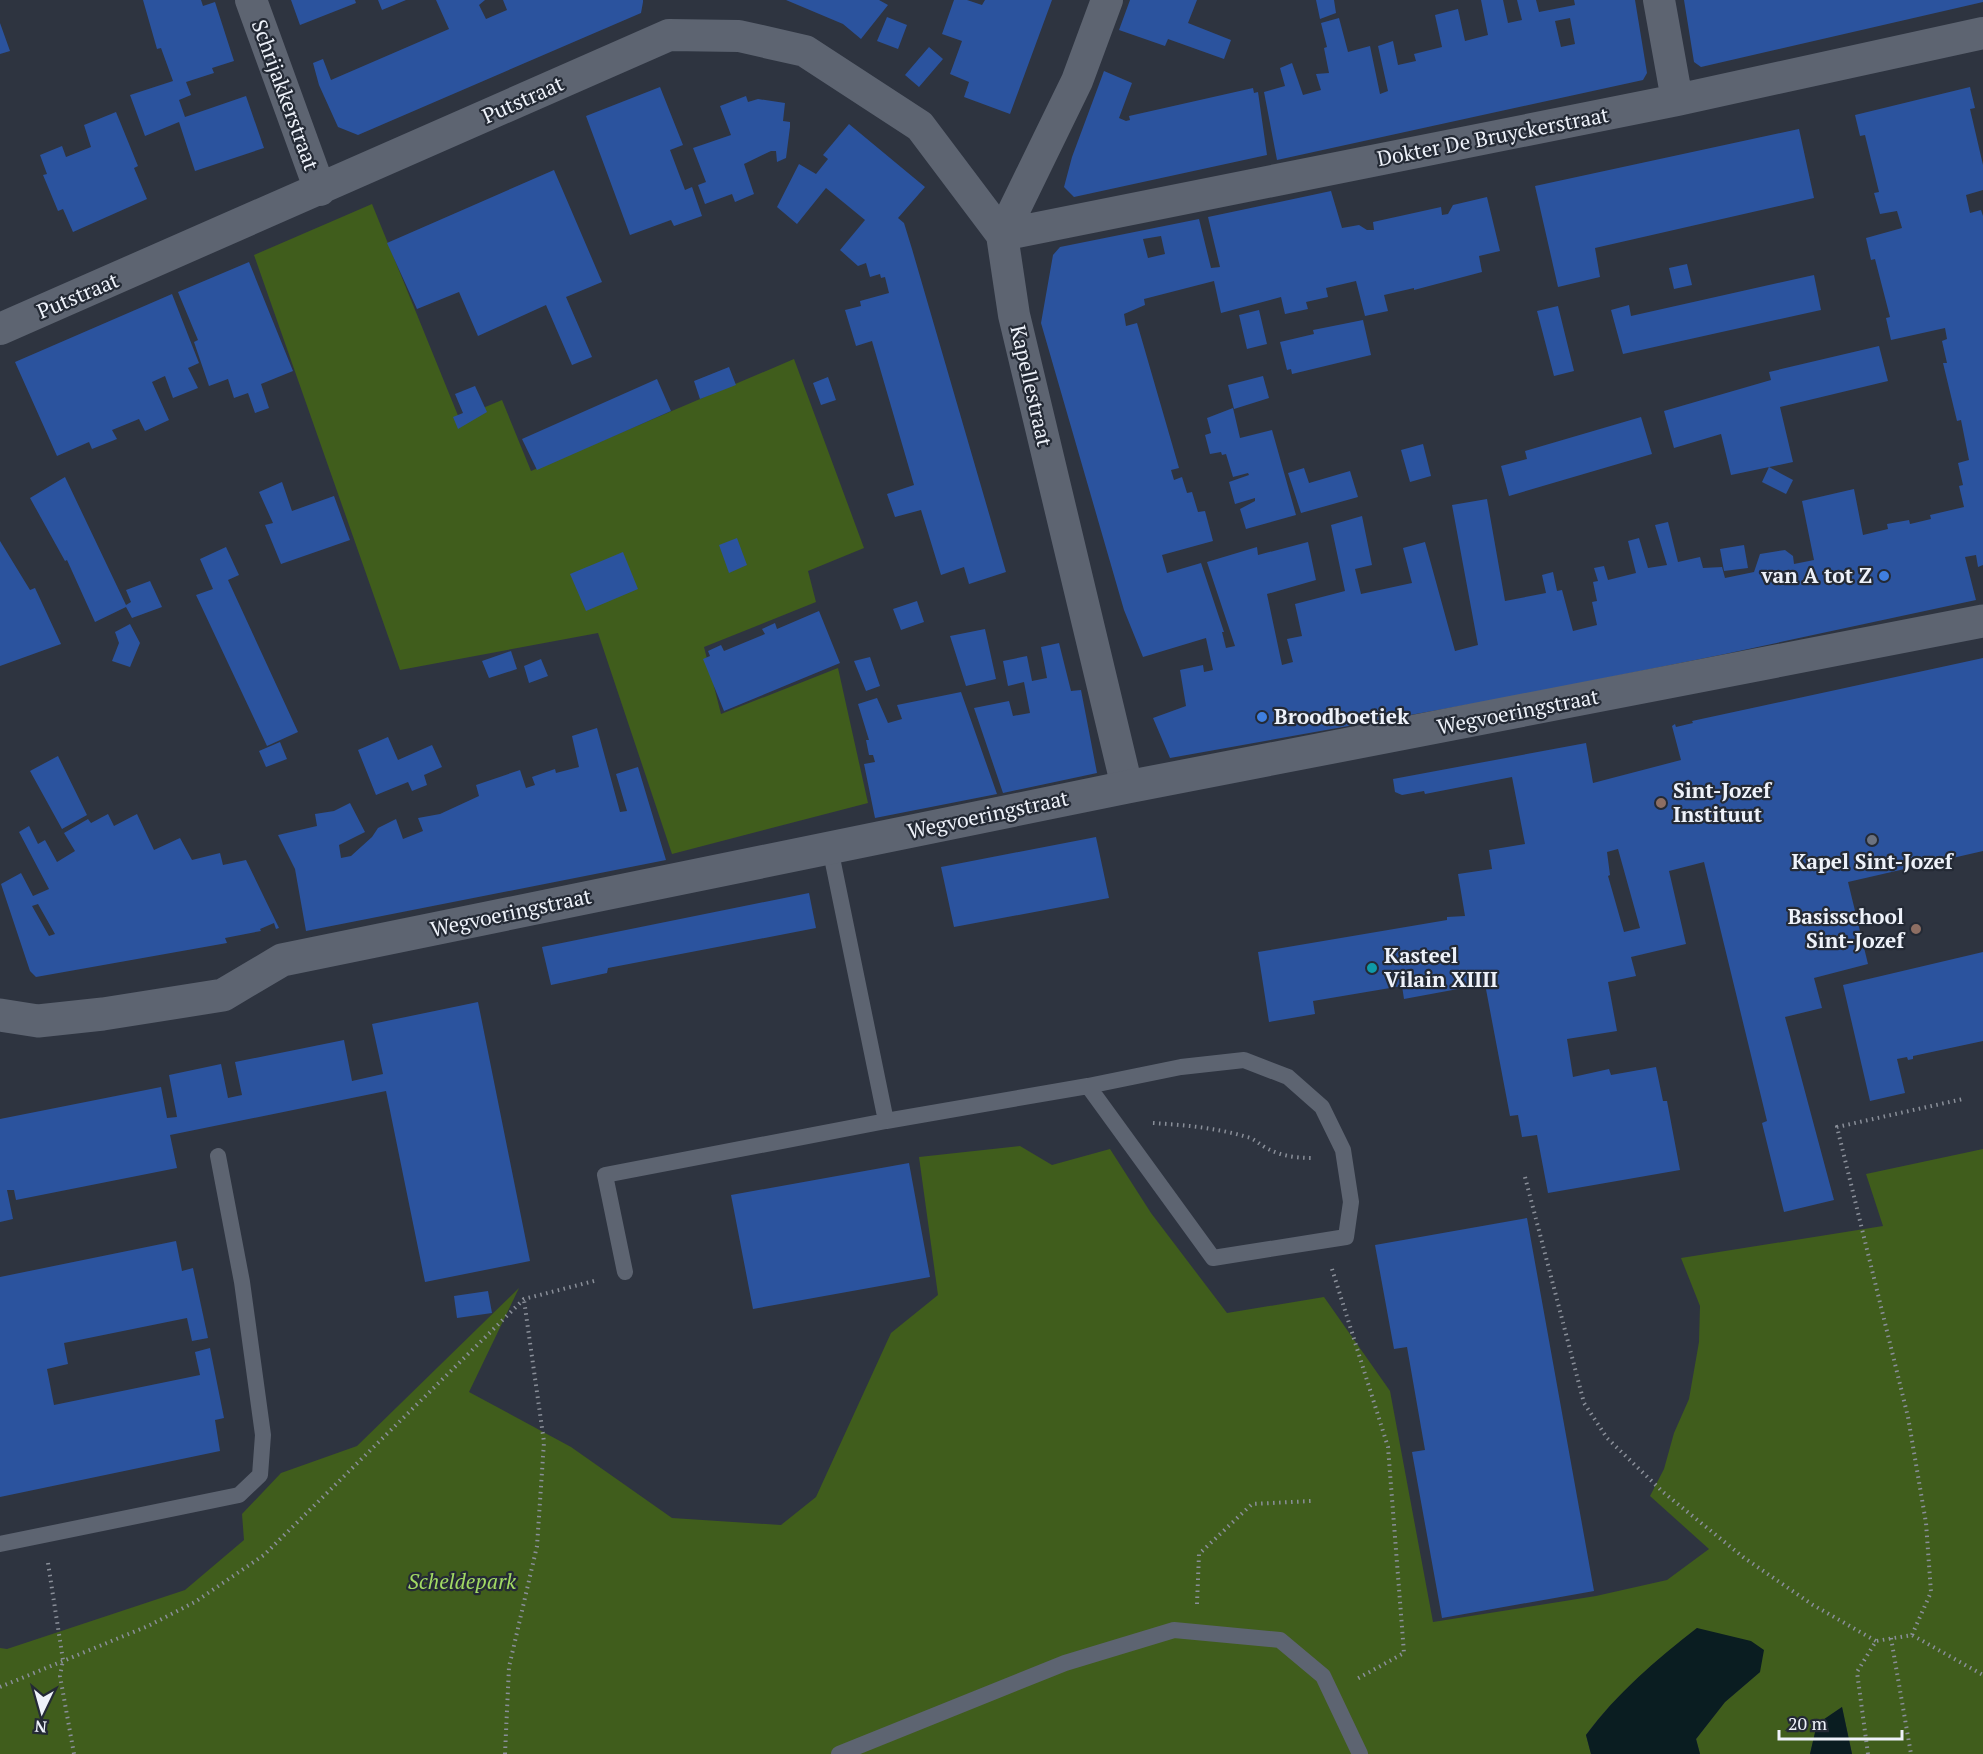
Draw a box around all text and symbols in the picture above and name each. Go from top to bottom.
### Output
street label: Schrijakkerstraat [246,15,326,174]
street label: Putstraat [477,69,568,129]
street label: Dokter De Bruyckerstraat [1375,100,1611,172]
street label: Putstraat [32,265,123,325]
street label: Kapellestraat [1004,322,1060,449]
place label: van A tot Z [1760,561,1872,589]
marker: van A tot Z [1877,569,1891,583]
street label: Wegvoeringstraat [1435,682,1601,740]
place label: Broodboetiek [1274,702,1410,730]
marker: Broodboetiek [1255,710,1269,724]
place label: Sint-Jozef Instituut [1673,776,1773,828]
street label: Wegvoeringstraat [905,783,1071,845]
marker: Sint-Jozef Instituut [1654,796,1668,810]
marker: Kapel Sint-Jozef [1865,833,1879,847]
place label: Kapel Sint-Jozef [1791,847,1955,875]
street label: Wegvoeringstraat [428,881,594,943]
place label: Basisschool Sint-Jozef [1788,902,1906,954]
marker: Basisschool Sint-Jozef [1909,922,1923,936]
place label: Kasteel Vilain XIIII [1384,941,1498,993]
marker: Kasteel Vilain XIIII [1365,961,1379,975]
park label: Scheldepark [408,1567,517,1595]
north arrow [12,1682,72,1742]
scale bar [1779,1703,1902,1741]
text: 20 m [1788,1711,1828,1735]
text: N [34,1715,48,1738]

